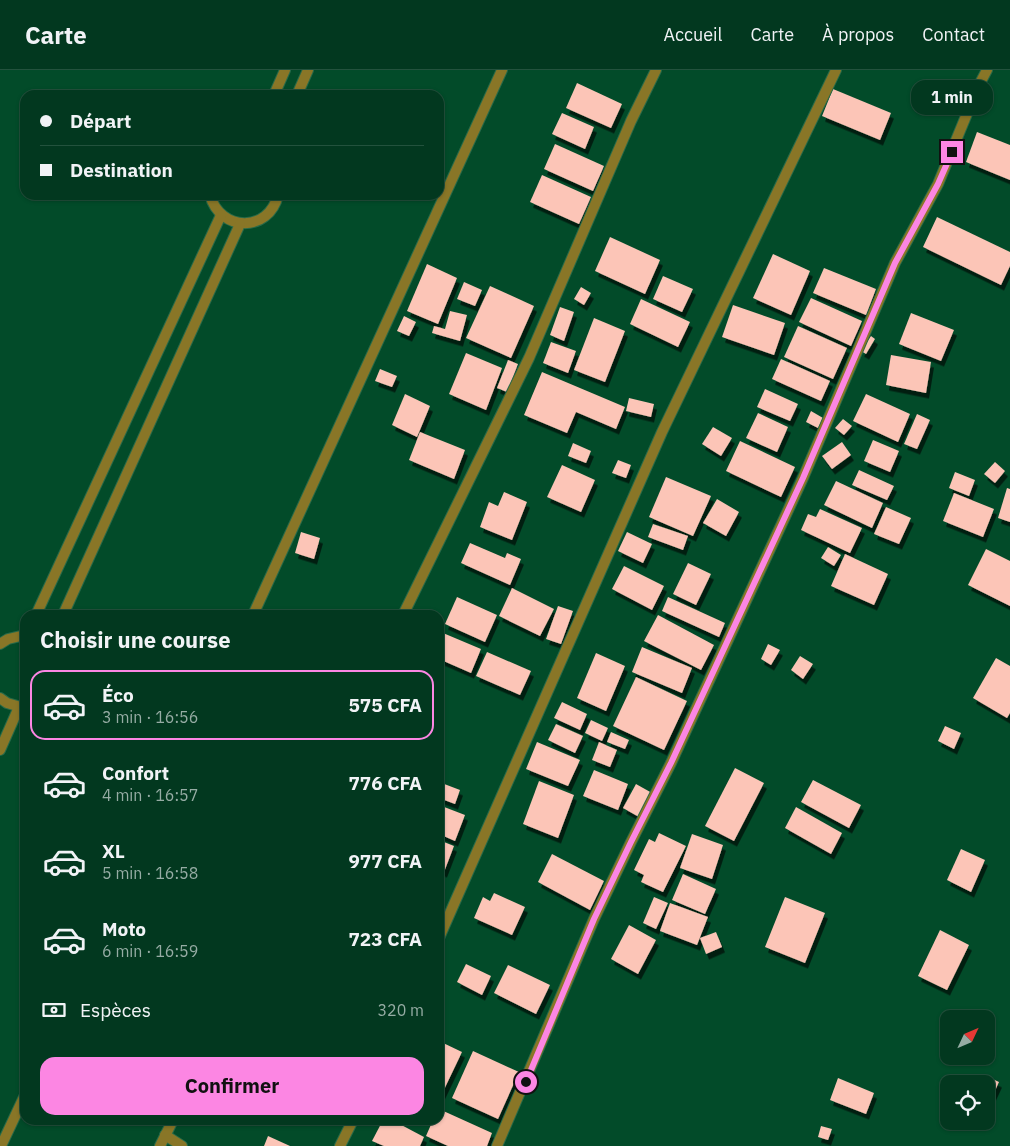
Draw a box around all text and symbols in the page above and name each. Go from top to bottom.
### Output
text: Carte [25,19,87,51]
text: Accueil [663,23,722,46]
text: Carte [750,23,794,46]
text: À propos [822,23,894,46]
text: Contact [922,23,985,46]
callout: 1 min [911,79,993,114]
text: 1 min [931,87,973,107]
text: Départ [70,109,131,133]
route end [941,141,963,163]
text: Destination [70,158,173,182]
text: Choisir une course [40,625,231,654]
icon: car [42,683,87,728]
text: Éco [102,683,134,707]
text: 575 CFA [348,693,422,717]
text: 3 min · 16:56 [102,707,198,727]
icon: car [42,761,87,806]
text: Confort [102,761,169,785]
text: 776 CFA [348,771,422,795]
text: 4 min · 16:57 [102,785,198,805]
icon: car [42,839,87,884]
text: XL [102,839,125,863]
text: 977 CFA [348,849,422,873]
text: 5 min · 16:58 [102,863,198,883]
icon: car [42,917,87,962]
text: Moto [102,917,146,941]
text: 723 CFA [348,927,422,951]
text: 6 min · 16:59 [102,941,198,961]
icon: cash [40,996,68,1024]
text: Espèces [80,998,151,1022]
text: 320 m [377,1000,424,1020]
north arrow [940,1010,995,1065]
map controls [940,1010,995,1130]
button: Confirmer [40,1057,424,1115]
route start [515,1071,537,1093]
button: locate [940,1075,995,1130]

